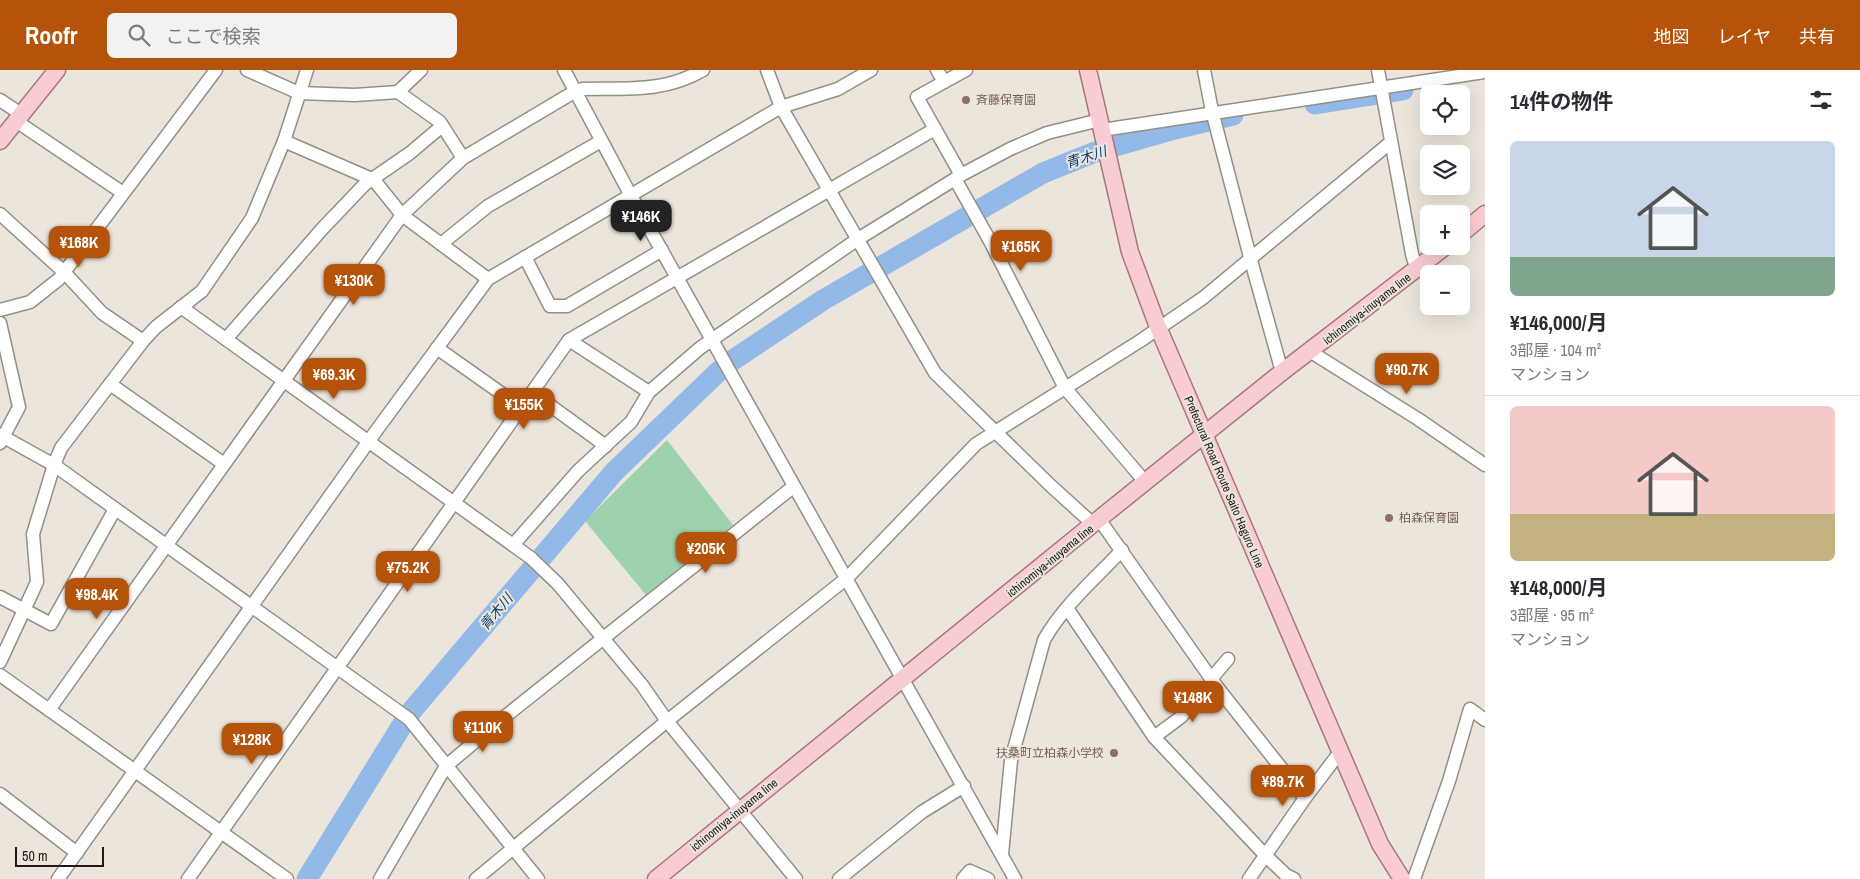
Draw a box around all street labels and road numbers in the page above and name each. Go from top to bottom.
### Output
street label: ichinomiya-inuyama line [1320,270,1414,348]
street label: Prefectural Road Route Saito Haguro Line [1180,394,1268,570]
street label: ichinomiya-inuyama line [1003,521,1097,601]
street label: ichinomiya-inuyama line [687,775,781,855]

